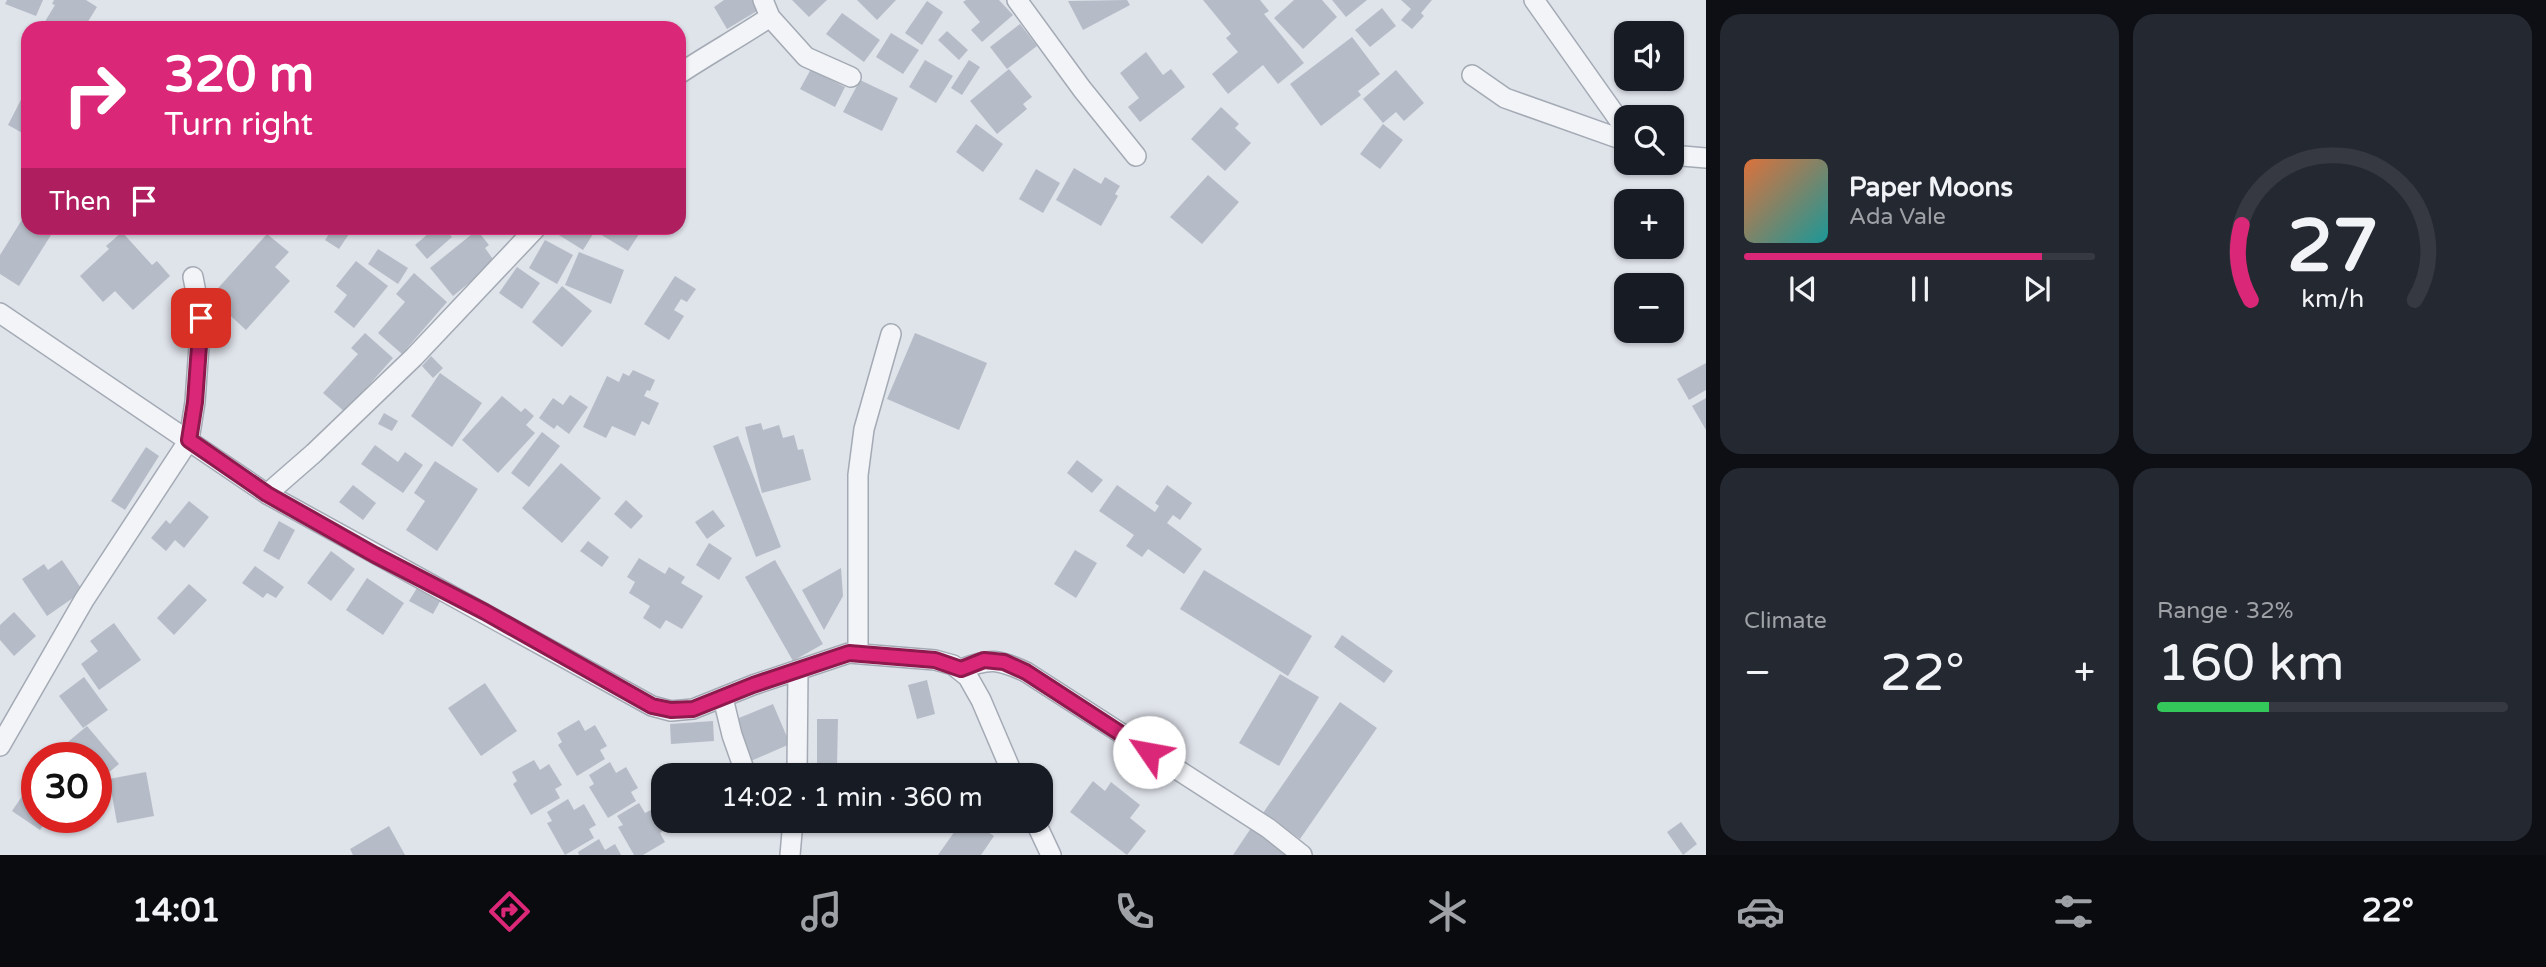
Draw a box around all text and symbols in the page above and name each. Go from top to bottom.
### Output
map controls [1614,21,1684,343]
button: sound [1614,21,1684,91]
text: 320 m [164,46,314,105]
icon: right [49,49,140,140]
button: search [1614,105,1684,175]
text: Turn right [164,106,313,144]
text: Paper Moons [1849,172,2013,203]
icon: arrive [125,182,163,220]
text: Then [49,186,111,217]
button: + [1614,189,1684,259]
text: Ada Vale [1849,203,1946,231]
text: 27 [2287,203,2378,291]
icon: previous [1784,270,1822,308]
icon: pause [1901,270,1939,308]
icon: next [2018,270,2056,308]
button: − [1614,273,1684,343]
text: km/h [2301,284,2364,314]
pin [171,288,231,348]
icon: arrive [182,299,220,337]
text: Range · 32% [2157,597,2293,625]
text: Climate [1744,607,1827,635]
text: 160 km [2157,632,2345,695]
text: 22° [1880,642,1965,705]
text: − [1744,650,1771,696]
text: + [2074,650,2095,696]
position arrow [1112,715,1186,789]
speed limit sign: 30 [21,742,112,833]
text: 14:02 · 1 min · 360 m [721,782,983,813]
icon: directions [485,887,534,936]
icon: music [797,887,846,936]
icon: phone [1110,887,1159,936]
icon: climate [1423,887,1472,936]
icon: car [1736,887,1785,936]
icon: filters [2049,887,2098,936]
text: 14:01 [132,892,221,930]
text: 22° [2362,892,2414,930]

